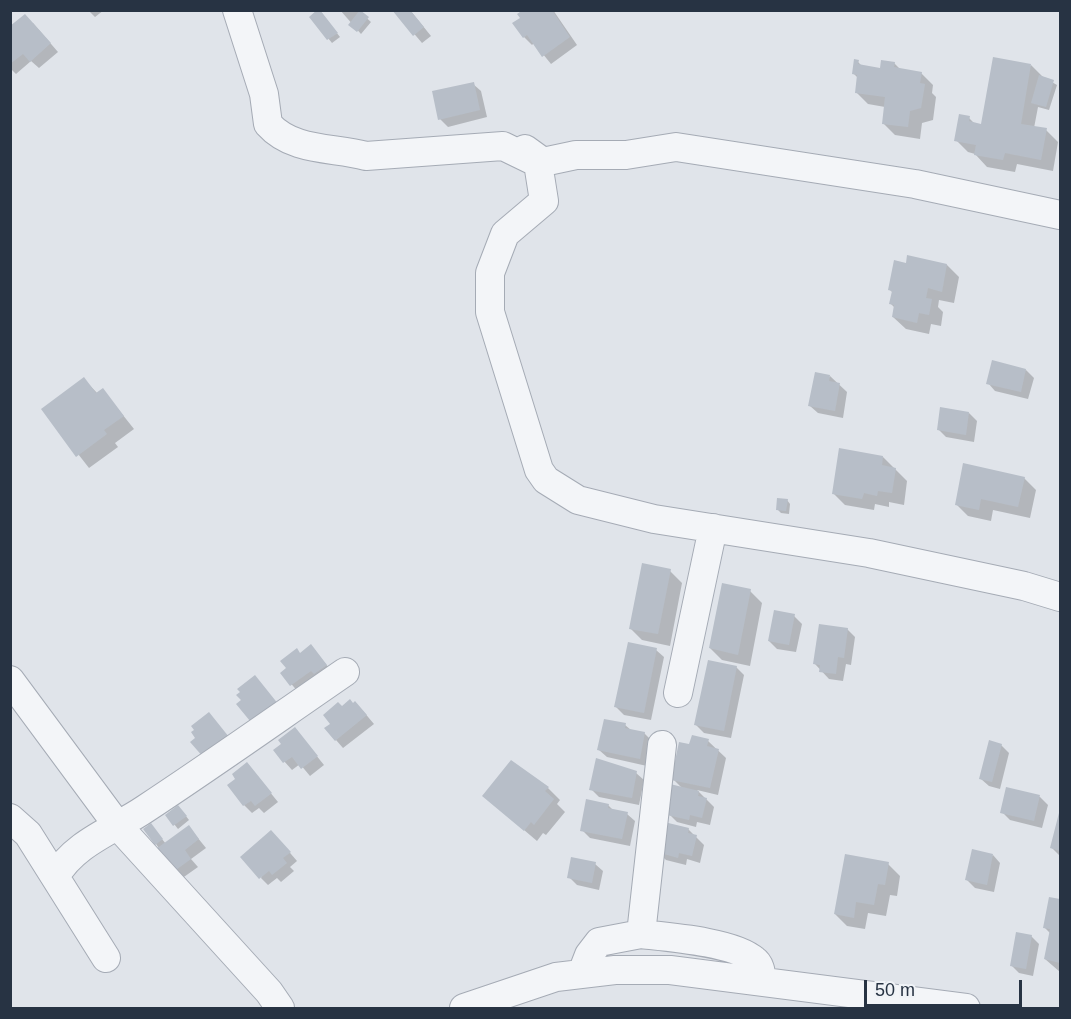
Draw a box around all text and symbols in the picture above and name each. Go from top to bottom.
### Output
scale bar [867,968,1024,1006]
text: 50 m [875,980,915,1000]

